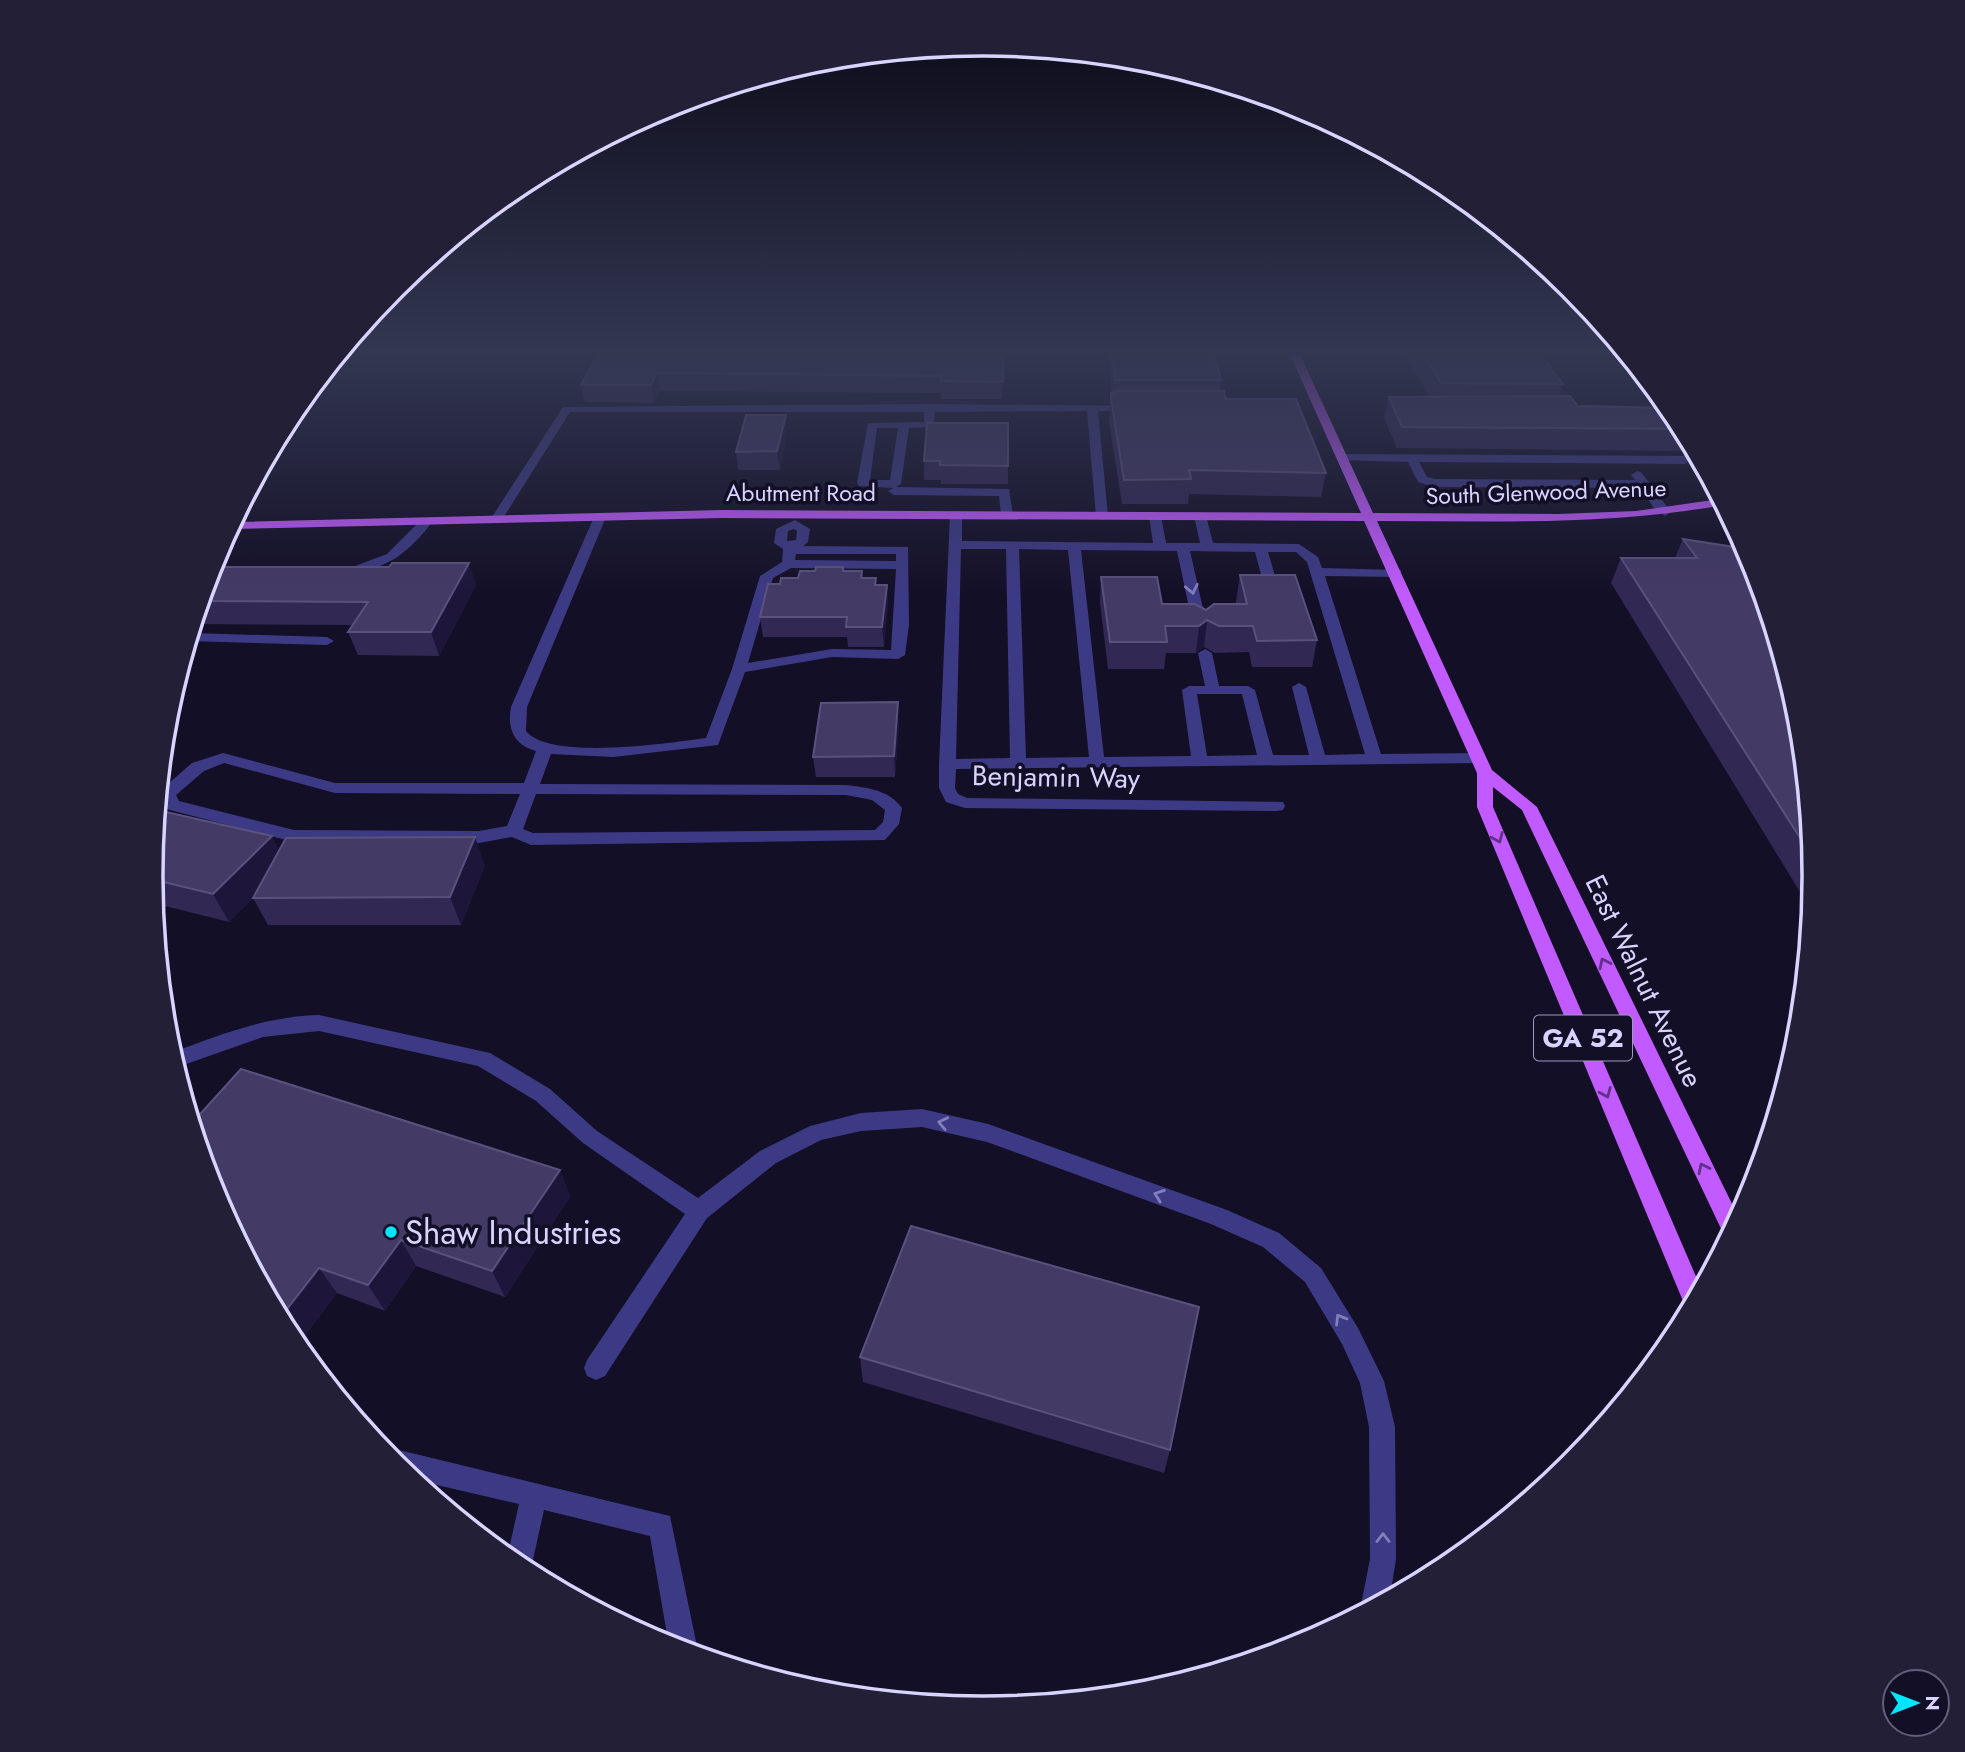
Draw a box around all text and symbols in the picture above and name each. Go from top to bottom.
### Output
street label: South Glenwood Avenue [1425,471,1667,513]
street label: Abutment Road [726,476,876,510]
one-way arrow [1183,583,1198,595]
street label: Benjamin Way [972,755,1141,799]
one-way arrow [1490,831,1504,844]
street label: East Walnut Avenue [1575,868,1713,1094]
one-way arrow [1599,958,1613,970]
road number: GA 52 [1534,1015,1632,1060]
one-way arrow [1598,1086,1612,1098]
one-way arrow [937,1117,949,1132]
one-way arrow [1697,1163,1711,1175]
one-way arrow [1153,1189,1165,1203]
place label: Shaw Industries [405,1209,621,1256]
marker: Shaw Industries [383,1224,399,1240]
one-way arrow [1335,1313,1348,1326]
one-way arrow [1375,1532,1390,1543]
north arrow [1881,1668,1951,1738]
text: N [1919,1695,1946,1711]

